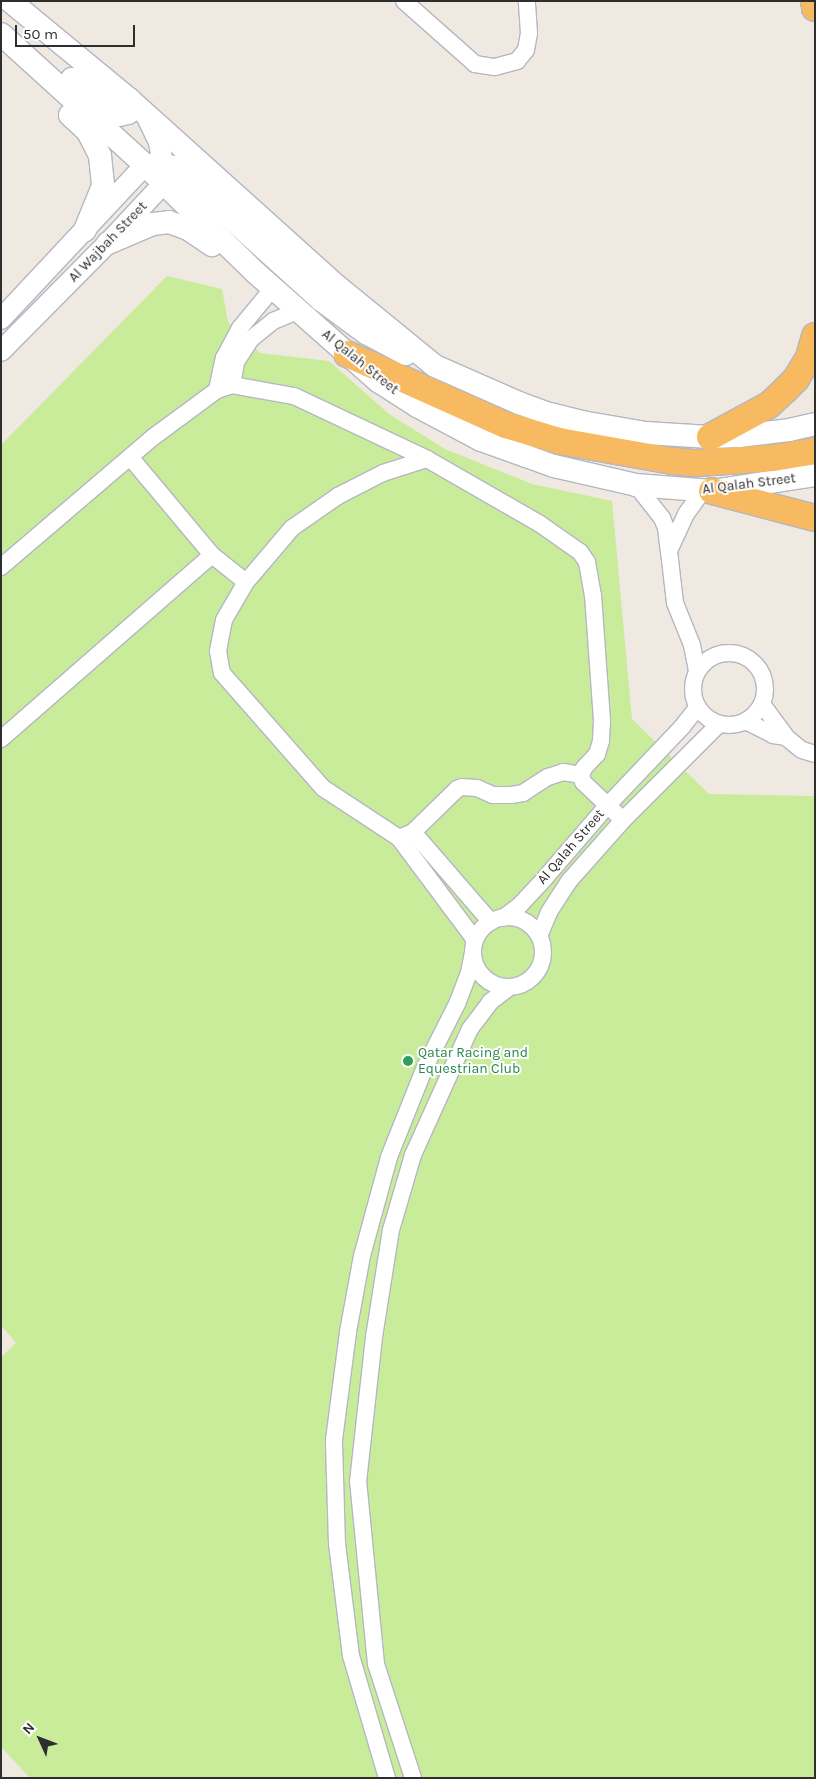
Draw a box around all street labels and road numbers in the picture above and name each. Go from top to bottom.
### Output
street label: Al Wajbah Street [65,198,151,286]
street label: Al Qalah Street [318,326,402,398]
street label: Al Qalah Street [701,470,797,498]
street label: Al Qalah Street [534,806,608,888]

